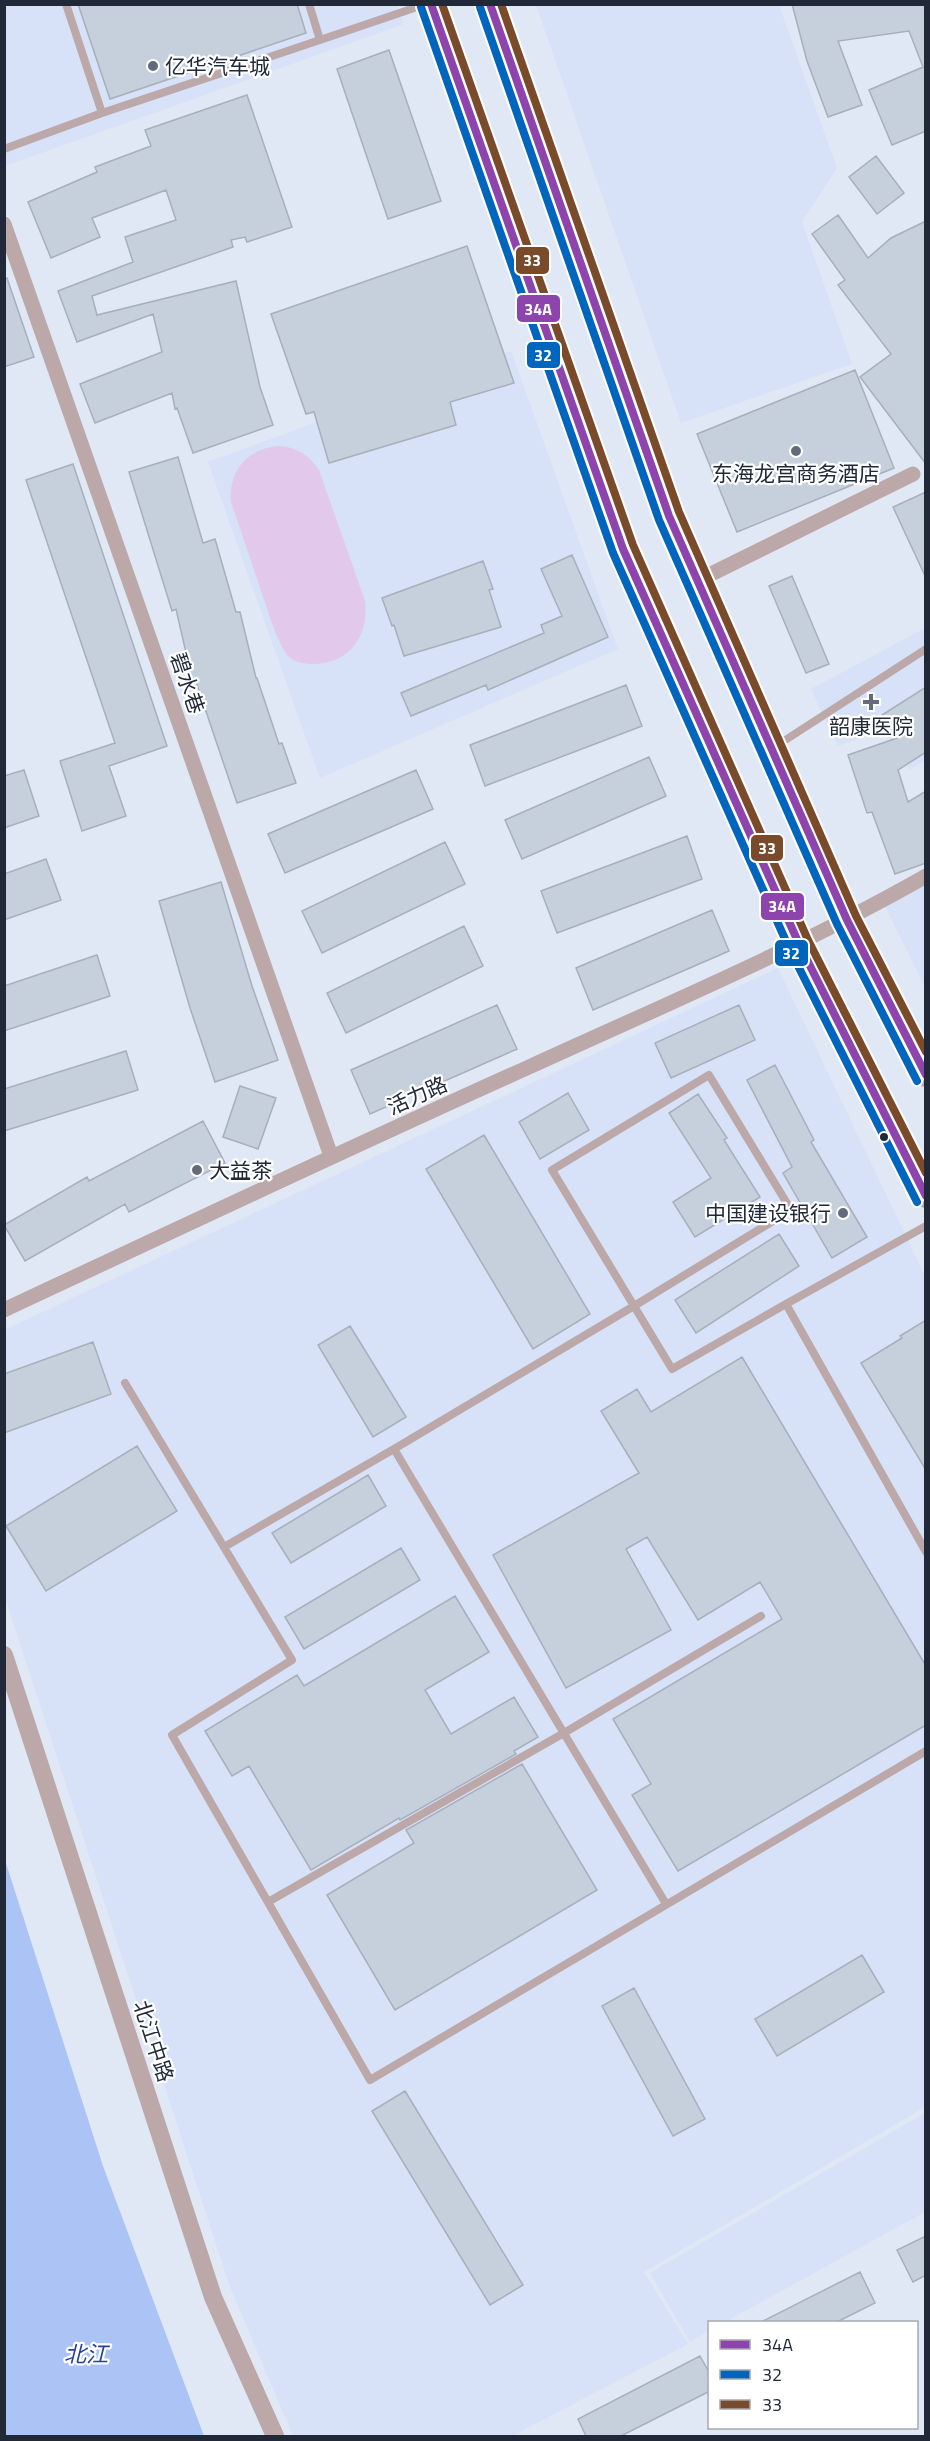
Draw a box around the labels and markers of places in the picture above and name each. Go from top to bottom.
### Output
place label: 亿华汽车城 [165,50,270,82]
marker: 亿华汽车城 [146,59,160,73]
marker: 东海龙宫商务酒店 [789,444,803,458]
place label: 东海龙宫商务酒店 [712,457,880,489]
marker: 韶康医院 [862,693,880,711]
place label: 韶康医院 [829,710,913,742]
unlabelled marker [878,1131,890,1143]
place label: 大益茶 [209,1154,272,1186]
marker: 大益茶 [190,1163,204,1177]
place label: 中国建设银行 [705,1197,831,1229]
marker: 中国建设银行 [836,1206,850,1220]

